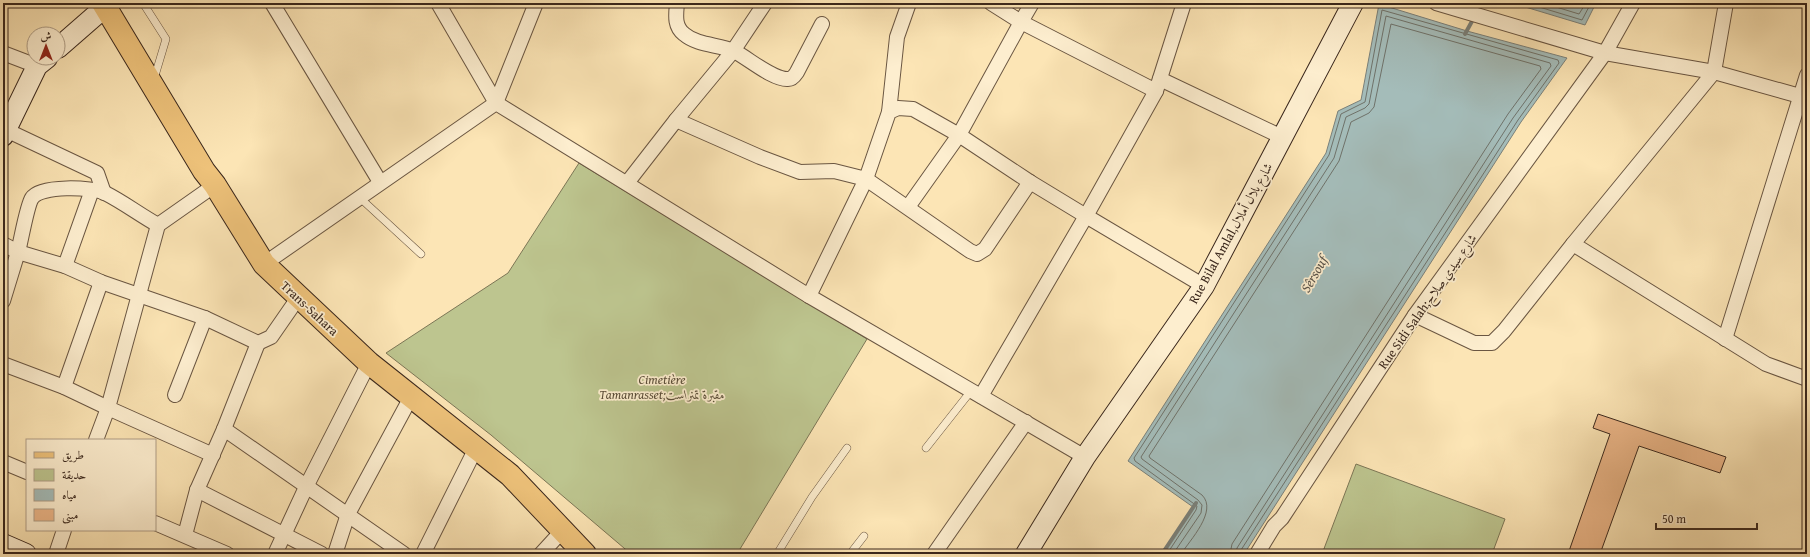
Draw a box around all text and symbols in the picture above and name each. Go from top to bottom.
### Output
north arrow [26,26,66,66]
text: ش [41,28,52,44]
street label: Rue Bilal Amlal,شارع بلال أملال [1184,159,1279,308]
street label: Rue Sidi Salah;شارع سيدي صلاح [1373,230,1483,374]
water label: Sêrsouf [1295,249,1334,296]
street label: Trans-Sahara [277,277,343,341]
park label: Cimetière Tamanrasset;مقبرة تمنراست [599,370,725,404]
legend [26,439,156,531]
text: طريق [62,446,84,463]
text: حديقة [62,466,86,483]
text: مياه [62,486,77,503]
scale bar [1656,505,1757,531]
text: مبنى [62,506,78,524]
text: 50 m [1662,510,1686,527]

